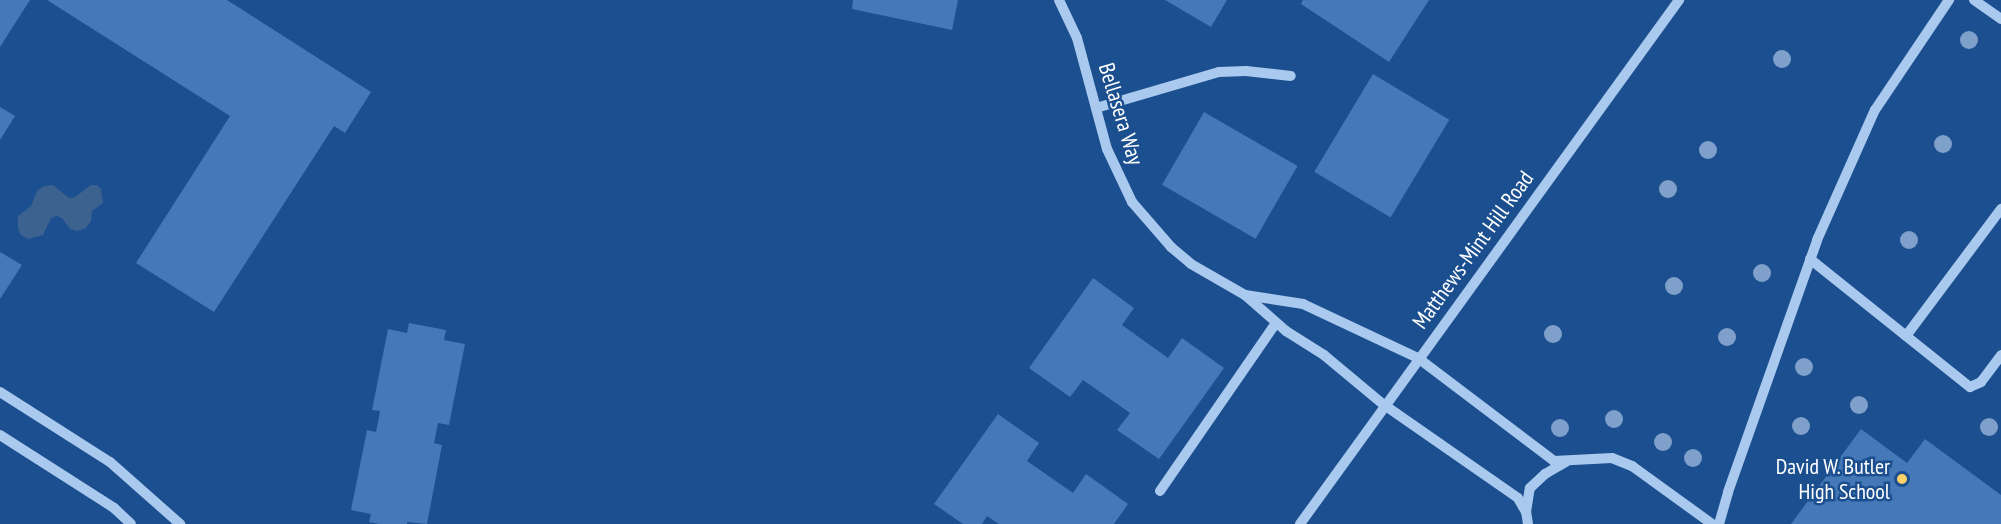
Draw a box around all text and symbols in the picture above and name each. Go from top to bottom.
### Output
street label: Bellasera Way [1093,60,1149,168]
street label: Matthews-Mint Hill Road [1407,166,1539,334]
place label: David W. Butler High School [1774,453,1890,505]
marker: David W. Butler High School [1895,472,1909,486]

